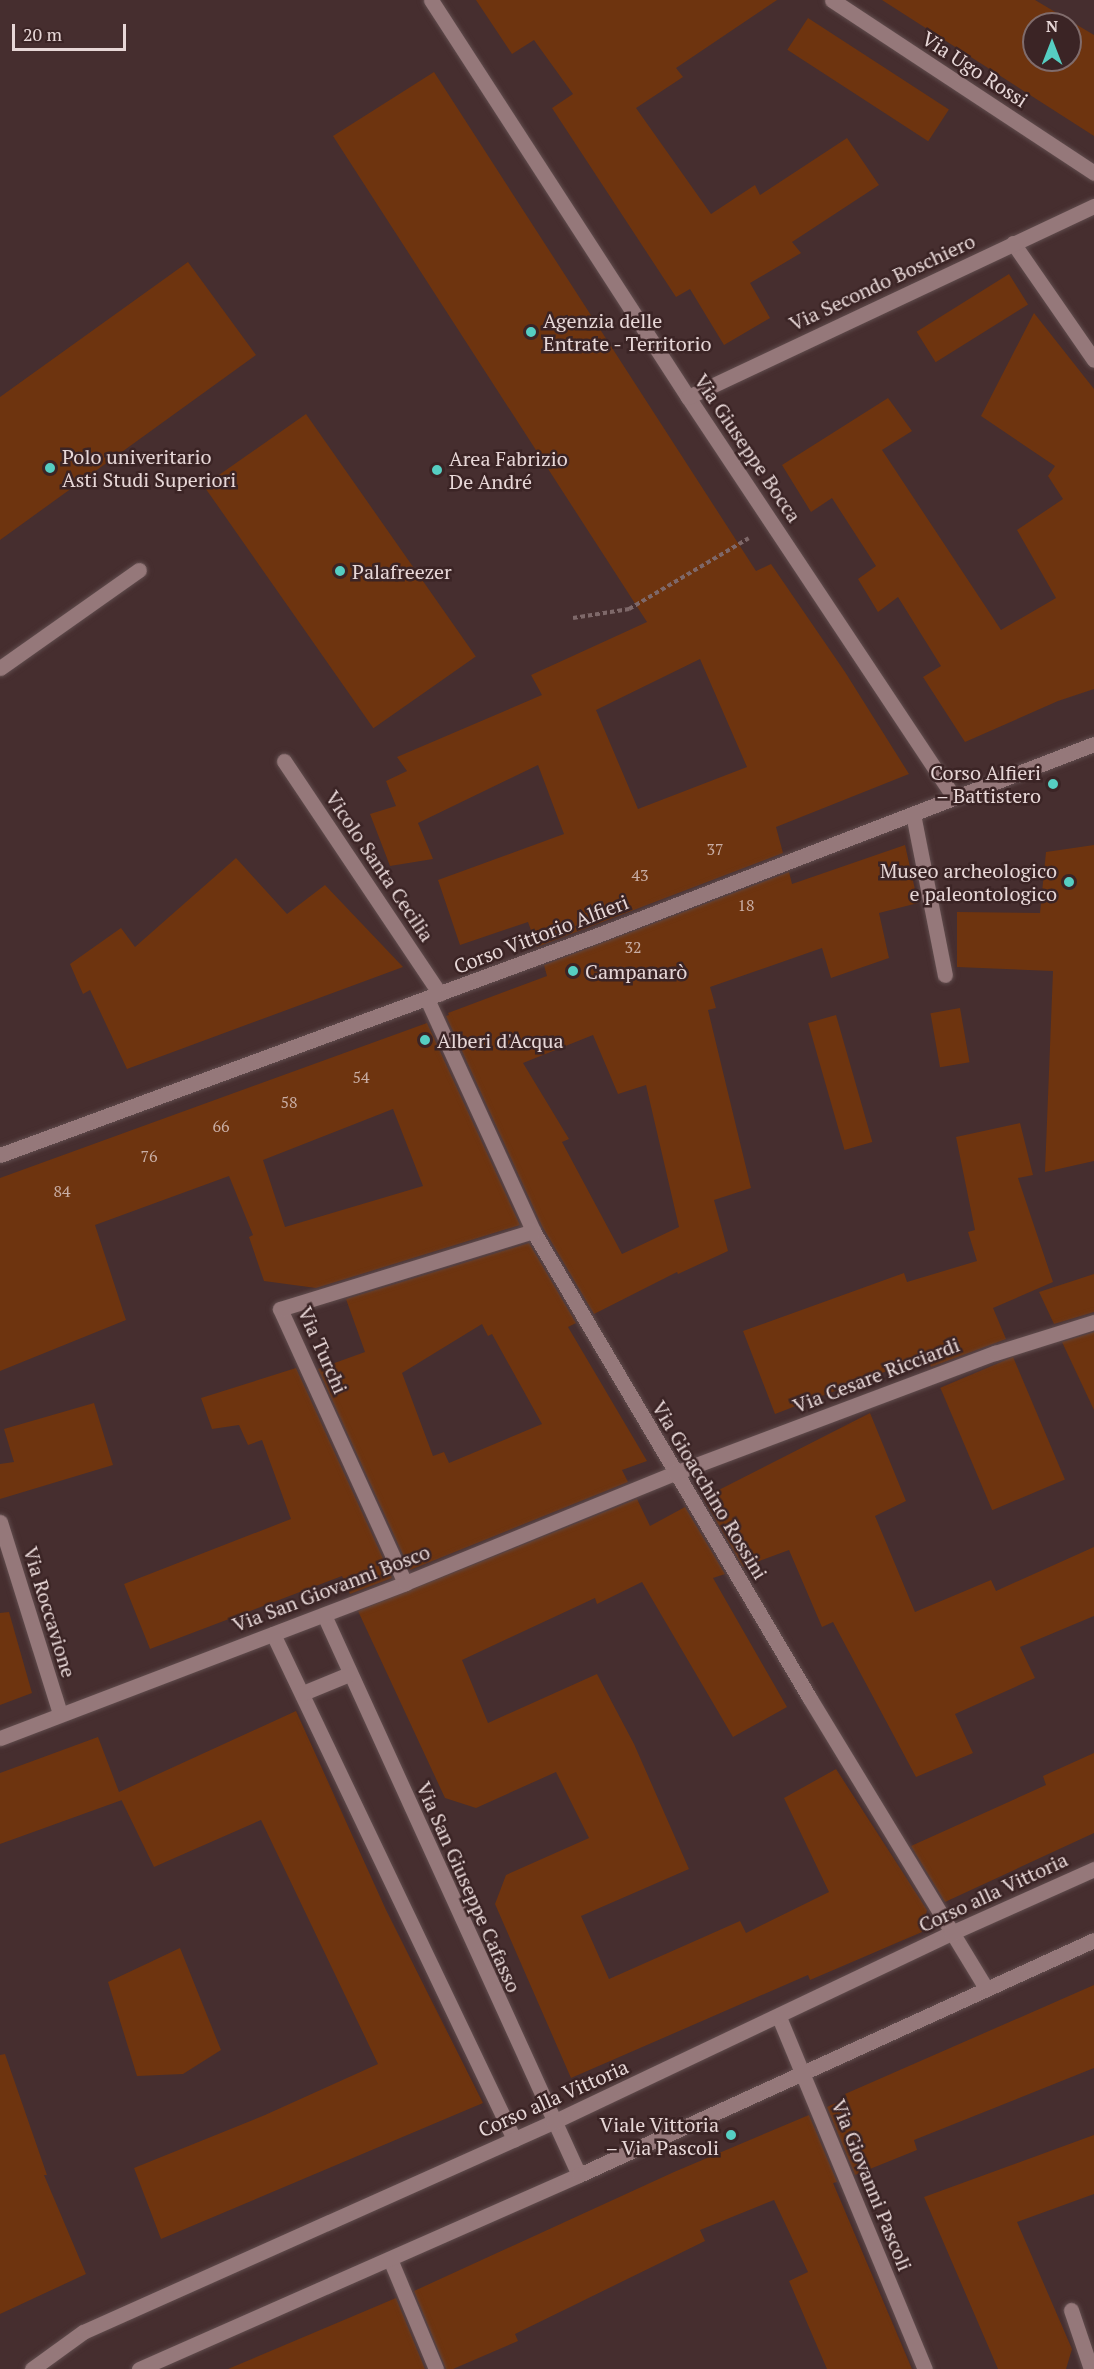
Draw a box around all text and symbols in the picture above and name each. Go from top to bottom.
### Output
scale bar [15,12,129,50]
north arrow [1022,12,1082,72]
text: N [1046,15,1058,37]
text: 20 m [23,22,62,46]
street label: Via Ugo Rossi [918,26,1032,112]
street label: Via Secondo Boschiero [785,228,979,336]
place label: Agenzia delle Entrate - Territorio [543,308,713,355]
marker: Agenzia delle Entrate - Territorio [524,325,538,339]
street label: Via Giuseppe Bocca [689,369,807,527]
place label: Polo univeritario Asti Studi Superiori [62,444,236,491]
place label: Area Fabrizio De André [449,446,568,493]
marker: Polo univeritario Asti Studi Superiori [43,461,57,475]
marker: Area Fabrizio De André [430,463,444,477]
place label: Palafreezer [352,559,452,583]
marker: Palafreezer [333,564,347,578]
place label: Corso Alfieri – Battistero [930,760,1041,807]
marker: Corso Alfieri – Battistero [1046,777,1060,791]
street label: Vicolo Santa Cecilia [321,786,439,946]
house number: 37 [706,839,724,859]
place label: Museo archeologico e paleontologico [880,858,1057,905]
house number: 43 [631,865,649,885]
marker: Museo archeologico e paleontologico [1062,875,1076,889]
street label: Corso Vittorio Alfieri [450,889,632,979]
house number: 18 [737,895,755,915]
house number: 32 [624,937,642,957]
place label: Campanarò [585,959,687,983]
marker: Campanarò [566,964,580,978]
place label: Alberi d'Acqua [437,1028,564,1052]
marker: Alberi d'Acqua [418,1033,432,1047]
house number: 54 [352,1067,370,1087]
house number: 58 [280,1092,298,1112]
house number: 66 [212,1116,230,1136]
house number: 76 [140,1146,158,1166]
house number: 84 [53,1181,71,1201]
street label: Via Turchi [293,1303,353,1397]
street label: Via Cesare Ricciardi [789,1332,963,1418]
street label: Via Gioacchino Rossini [647,1396,773,1584]
street label: Via San Giovanni Bosco [229,1539,433,1637]
street label: Via Roccavione [19,1544,81,1680]
street label: Via San Giuseppe Cafasso [412,1778,526,1996]
street label: Corso alla Vittoria [914,1847,1072,1937]
street label: Corso alla Vittoria [474,2054,632,2142]
street label: Via Giovanni Pascoli [827,2096,917,2274]
place label: Viale Vittoria – Via Pascoli [599,2112,719,2159]
marker: Viale Vittoria – Via Pascoli [724,2128,738,2142]

